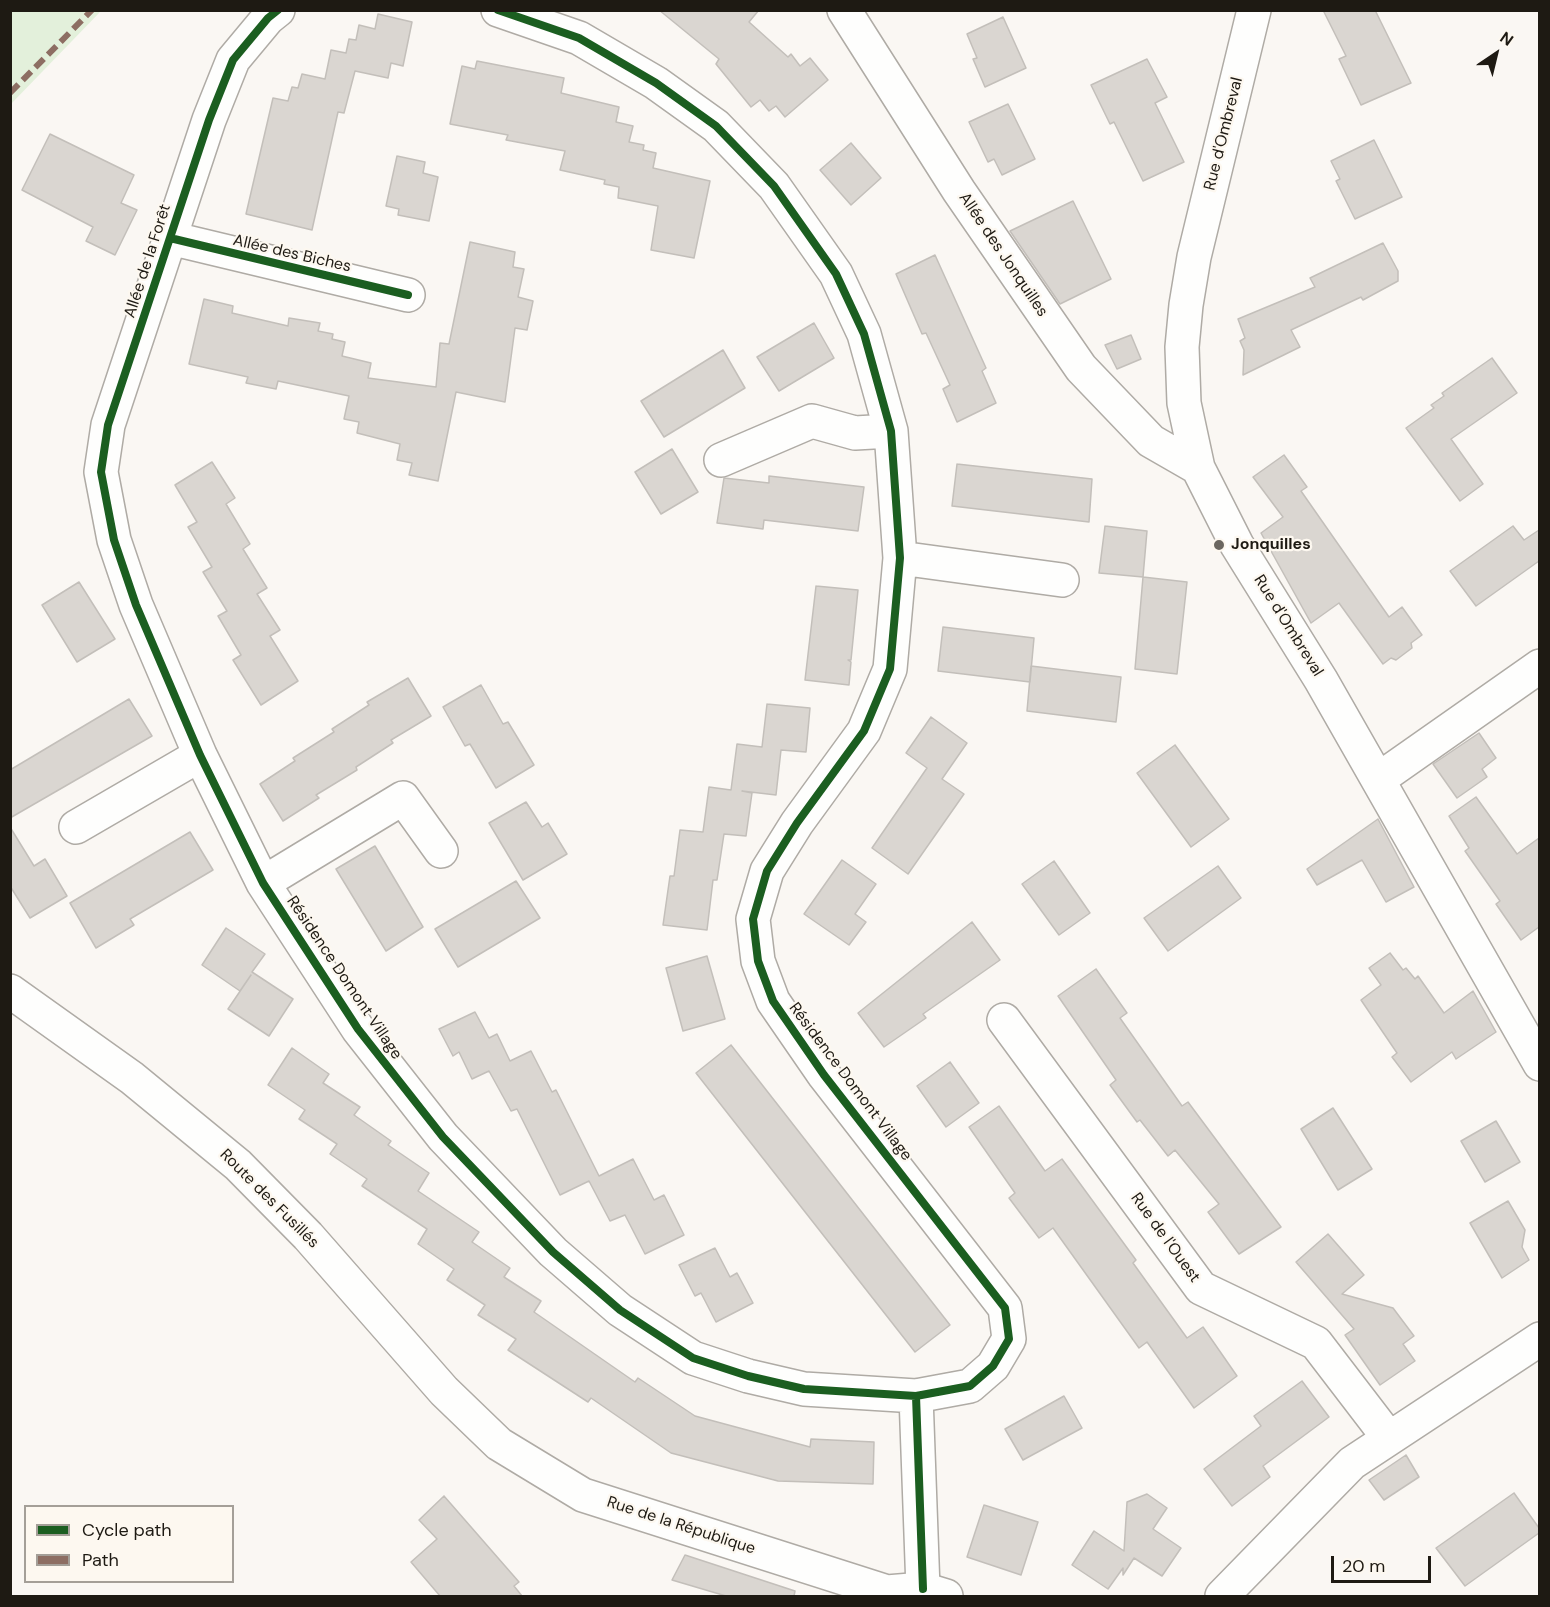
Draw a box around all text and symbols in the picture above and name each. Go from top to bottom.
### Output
north arrow [1466,24,1526,84]
text: N [1496,27,1517,51]
street label: Rue d'Ombreval [1201,75,1247,193]
street label: Allée des Jonquilles [954,189,1052,321]
street label: Allée de la Forêt [121,202,175,320]
street label: Allée des Biches [231,231,353,277]
place label: Jonquilles [1231,535,1311,555]
marker: Jonquilles [1212,538,1226,552]
street label: Rue d'Ombreval [1249,572,1327,680]
street label: Résidence Domont Village [282,893,406,1063]
street label: Résidence Domont Village [784,999,916,1165]
street label: Route des Fusillés [215,1145,323,1253]
street label: Rue de l'Ouest [1126,1189,1204,1287]
street label: Rue de la République [604,1493,758,1559]
legend [24,1505,234,1583]
text: Cycle path [82,1518,172,1542]
scale bar [1334,1544,1434,1582]
text: Path [82,1548,119,1572]
text: 20 m [1342,1554,1385,1578]

